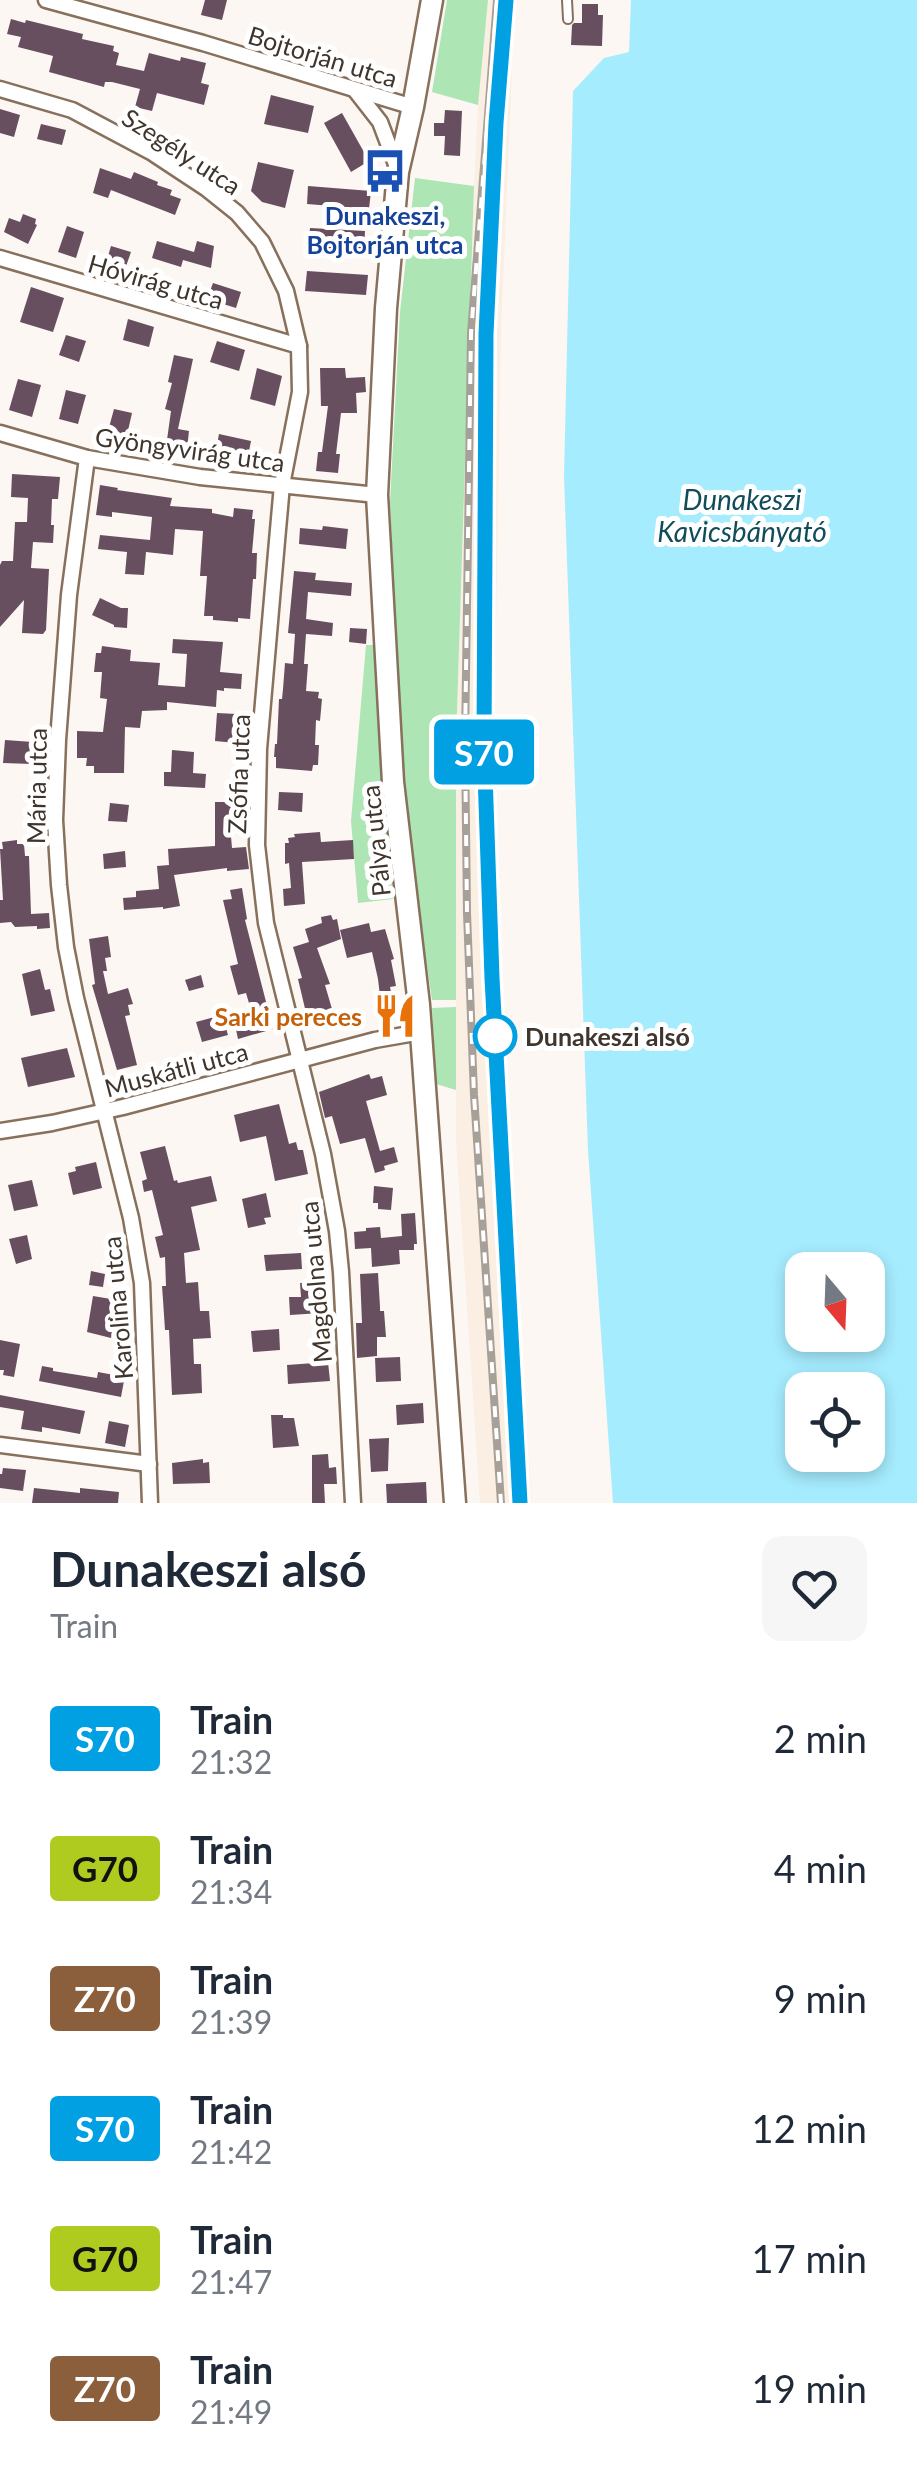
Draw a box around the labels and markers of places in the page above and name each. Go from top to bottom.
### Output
bus stop icon: Dunakeszi, Bojtorján utca [361,147,409,195]
place label: Dunakeszi, Bojtorján utca [306,200,464,259]
restaurant icon: Sarki pereces [371,992,419,1040]
place label: Sarki pereces [215,1001,362,1031]
marker: Dunakeszi alsó [474,1015,516,1057]
place label: Dunakeszi alsó [525,1021,690,1051]

